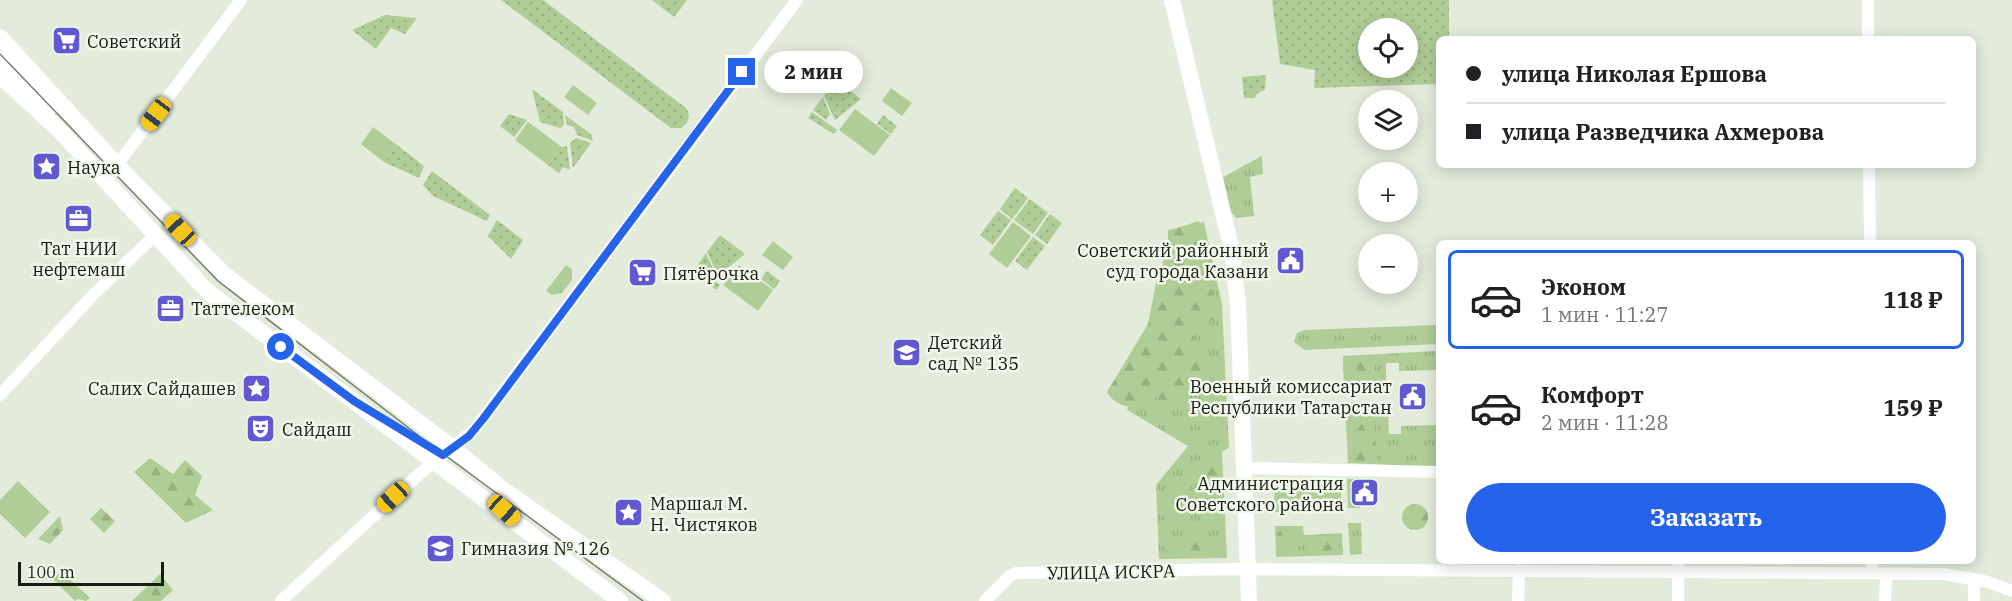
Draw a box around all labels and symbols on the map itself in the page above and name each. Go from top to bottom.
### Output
supermarket icon: Советский [50,25,82,57]
place label: Советский [87,30,181,53]
callout: 2 мин [763,51,862,93]
route end [728,58,755,85]
car [138,94,174,134]
place icon: Наука [30,151,62,183]
place label: Наука [67,156,121,179]
office icon: Тат НИИ нефтемаш [63,203,95,235]
car [161,211,199,249]
place label: Тат НИИ нефтемаш [32,237,126,281]
place label: Советский районный суд города Казани [1077,239,1269,283]
public building icon: Советский районный суд города Казани [1274,244,1306,276]
supermarket icon: Пятёрочка [626,257,658,289]
place label: Пятёрочка [663,262,759,285]
office icon: Таттелеком [154,292,186,324]
place label: Таттелеком [191,297,295,320]
place label: Детский сад № 135 [928,331,1019,375]
route start [267,333,294,360]
school or university icon: Детский сад № 135 [891,336,923,368]
place icon: Салих Сайдашев [241,372,273,404]
place label: Военный комиссариат Республики Татарстан [1190,375,1392,419]
place label: Салих Сайдашев [88,377,236,400]
public building icon: Военный комиссариат Республики Татарстан [1397,380,1429,412]
theatre icon: Сайдаш [245,413,277,445]
place label: Сайдаш [282,418,352,441]
place label: Администрация Советского района [1176,472,1344,516]
public building icon: Администрация Советского района [1349,477,1381,509]
car [374,478,412,516]
car [485,491,523,529]
place label: Маршал М. Н. Чистяков [650,492,758,536]
place icon: Маршал М. Н. Чистяков [613,497,645,529]
school or university icon: Гимназия № 126 [424,532,456,564]
place label: Гимназия № 126 [461,537,610,560]
scale bar [18,559,164,586]
street label: УЛИЦА ИСКРА [1047,559,1176,585]

